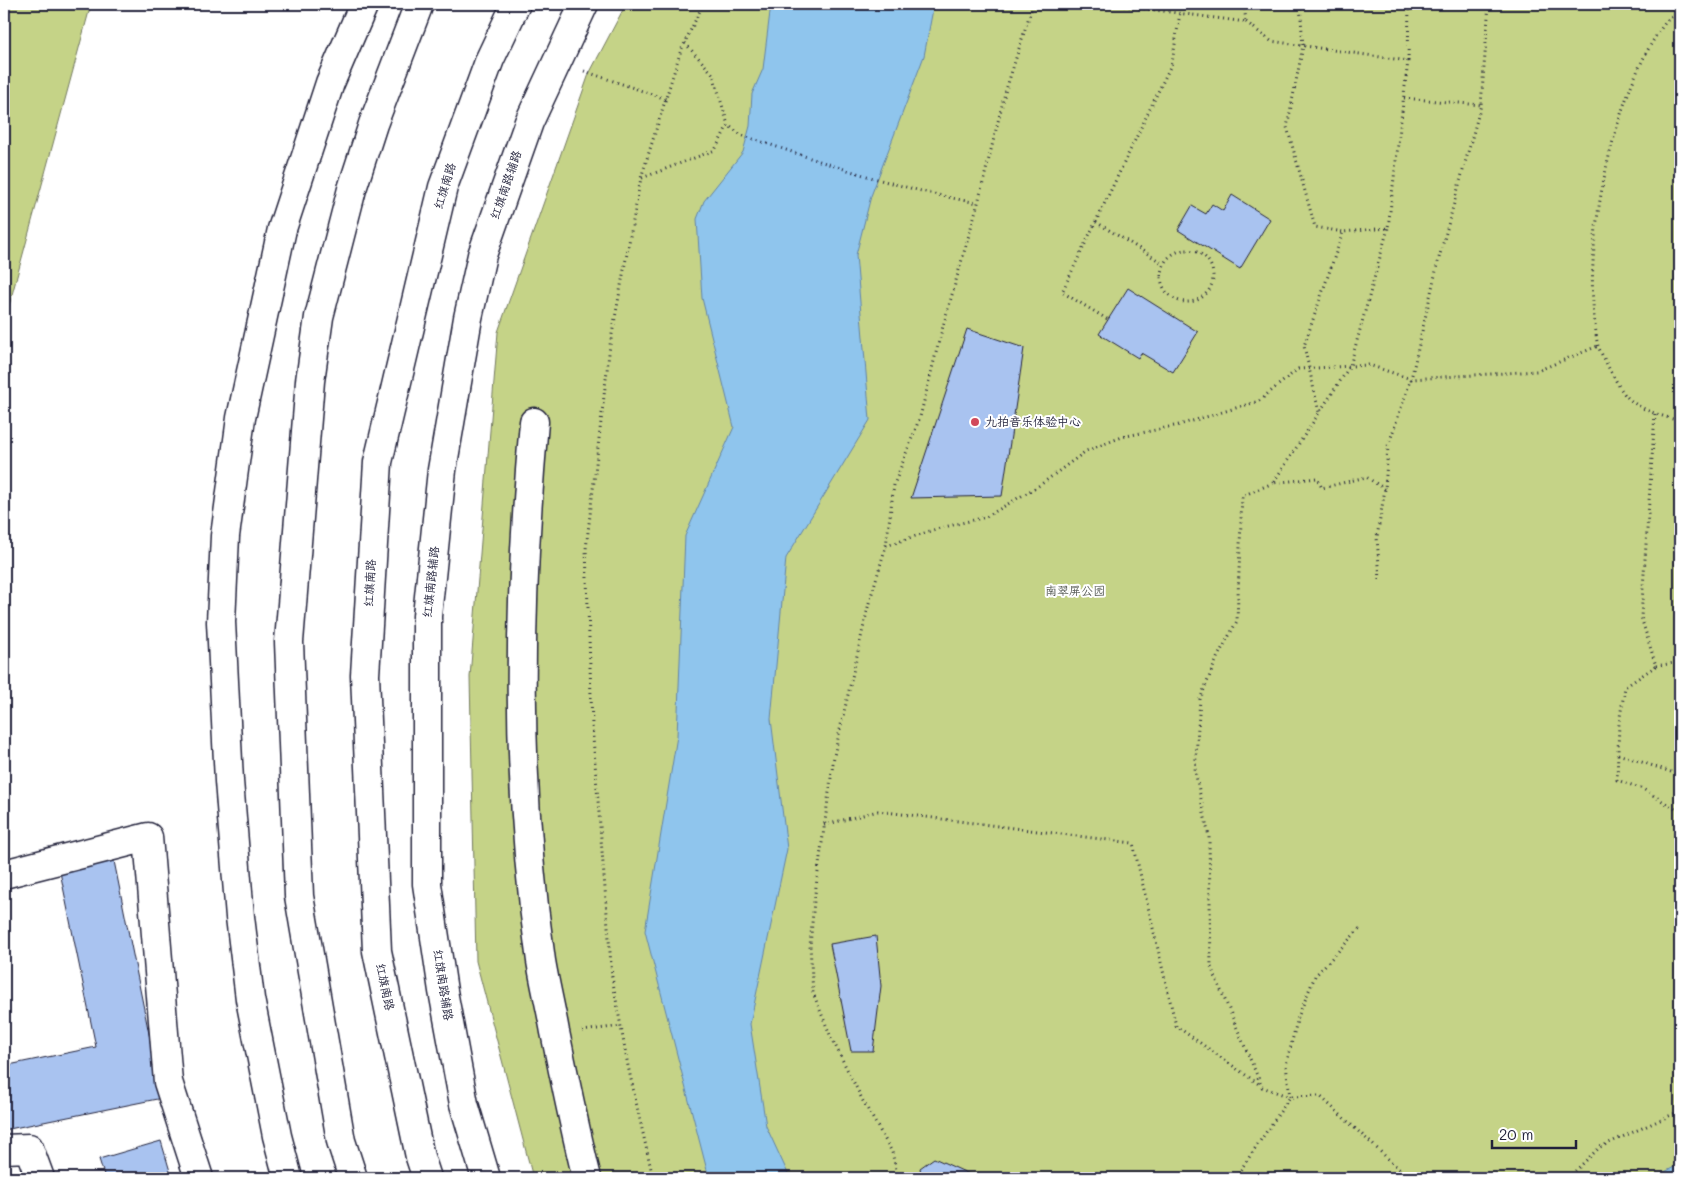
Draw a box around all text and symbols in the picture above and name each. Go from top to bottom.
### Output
street label: 红旗南路辅路 [486,148,524,221]
street label: 红旗南路 [429,160,459,211]
place label: 九拍音乐体验中心 [985,413,1081,429]
marker: 九拍音乐体验中心 [969,416,981,428]
street label: 红旗南路辅路 [418,545,442,619]
street label: 红旗南路 [360,559,378,607]
park label: 南翠屏公园 [1045,582,1105,598]
street label: 红旗南路辅路 [430,948,458,1022]
street label: 红旗南路 [373,962,399,1012]
scale bar [1492,1117,1575,1149]
text: 20 m [1499,1124,1533,1144]

